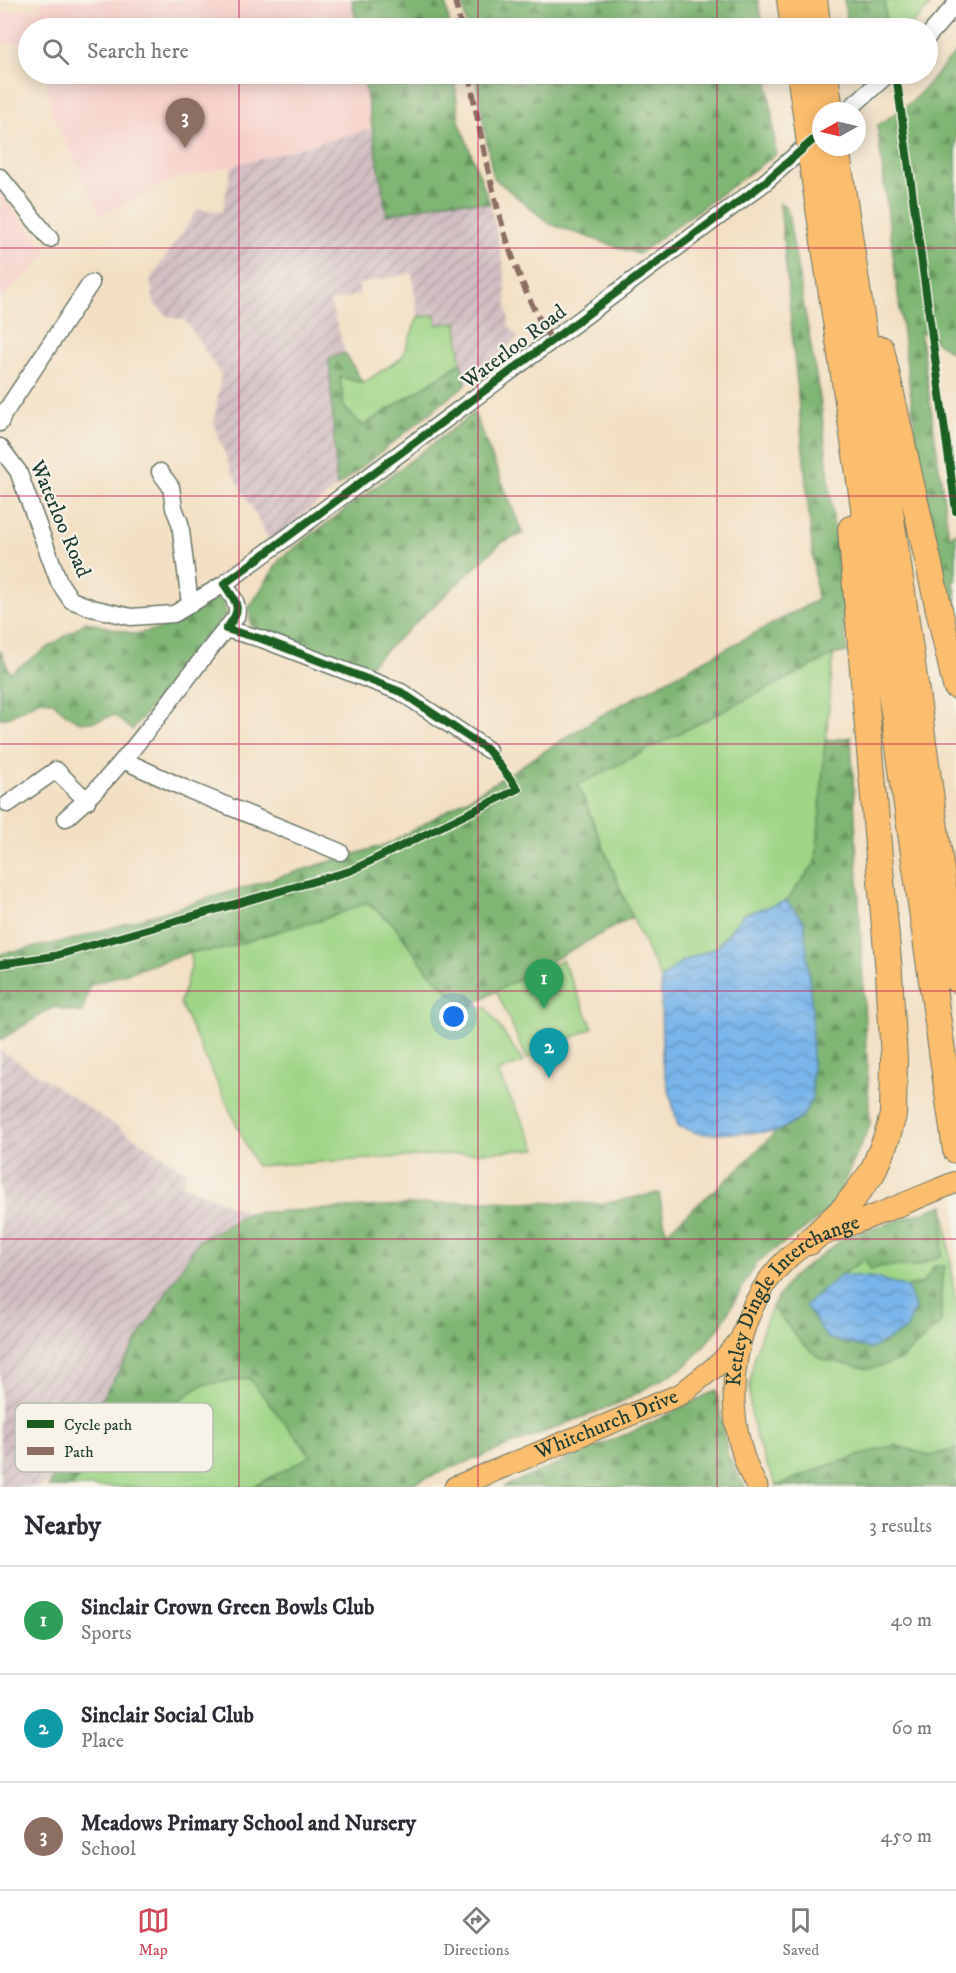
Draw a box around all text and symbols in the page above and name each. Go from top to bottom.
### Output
search box [18,18,938,84]
icon: search [39,35,72,68]
text: Search here [87,38,189,65]
pin: 3 [166,98,204,148]
north arrow [812,102,866,156]
street label: Waterloo Road [456,299,572,396]
street label: Waterloo Road [23,456,97,582]
pin: 1 [524,960,564,1009]
your location [439,1002,468,1031]
pin: 2 [530,1028,568,1078]
street label: Ketley Dingle Interchange [721,1209,864,1387]
street label: Whitchurch Drive [530,1384,682,1466]
legend [15,1403,213,1472]
text: Cycle path [64,1415,133,1435]
text: Path [64,1442,94,1462]
text: Nearby [24,1510,101,1543]
text: 3 results [869,1514,932,1539]
text: Sinclair Crown Green Bowls Club [81,1594,374,1621]
text: 1 [40,1608,47,1633]
text: 40 m [890,1608,932,1633]
text: Sports [81,1621,132,1646]
text: Sinclair Social Club [81,1702,254,1729]
text: 2 [39,1716,48,1741]
text: 60 m [892,1716,932,1741]
text: Place [81,1729,124,1754]
text: Meadows Primary School and Nursery [81,1810,416,1837]
text: 3 [40,1824,47,1849]
text: 450 m [881,1824,932,1849]
text: School [81,1837,136,1862]
tab: Map [137,1904,170,1960]
tab: Directions [443,1904,509,1960]
tab: Saved [783,1904,819,1960]

